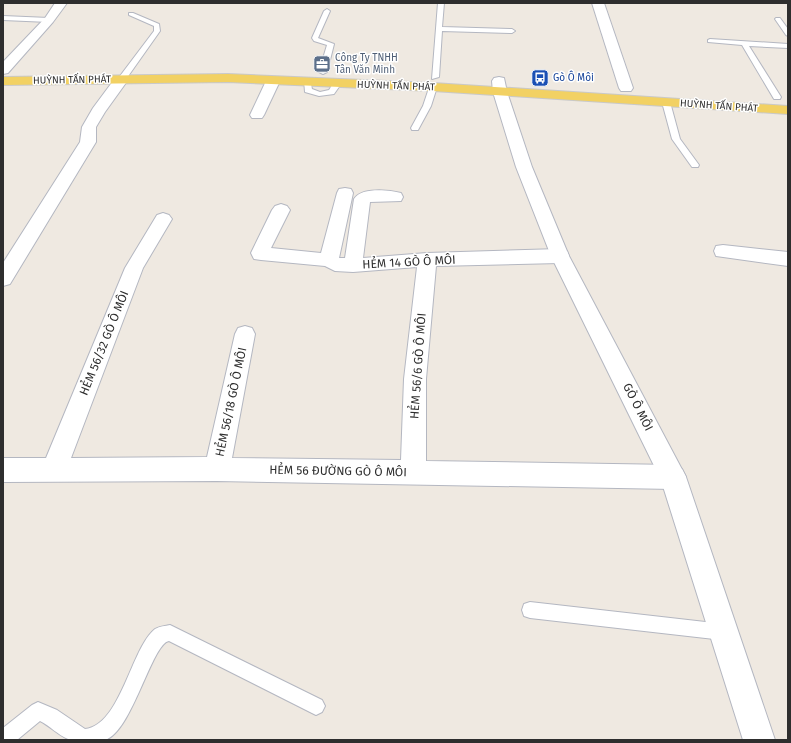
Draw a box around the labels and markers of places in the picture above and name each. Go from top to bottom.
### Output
place label: Công Ty TNHH Tân Văn Minh [335,52,398,76]
office icon: Công Ty TNHH Tân Văn Minh [312,54,332,74]
bus stop icon: Gò Ô Môi [530,68,550,88]
place label: Gò Ô Môi [553,70,594,84]

